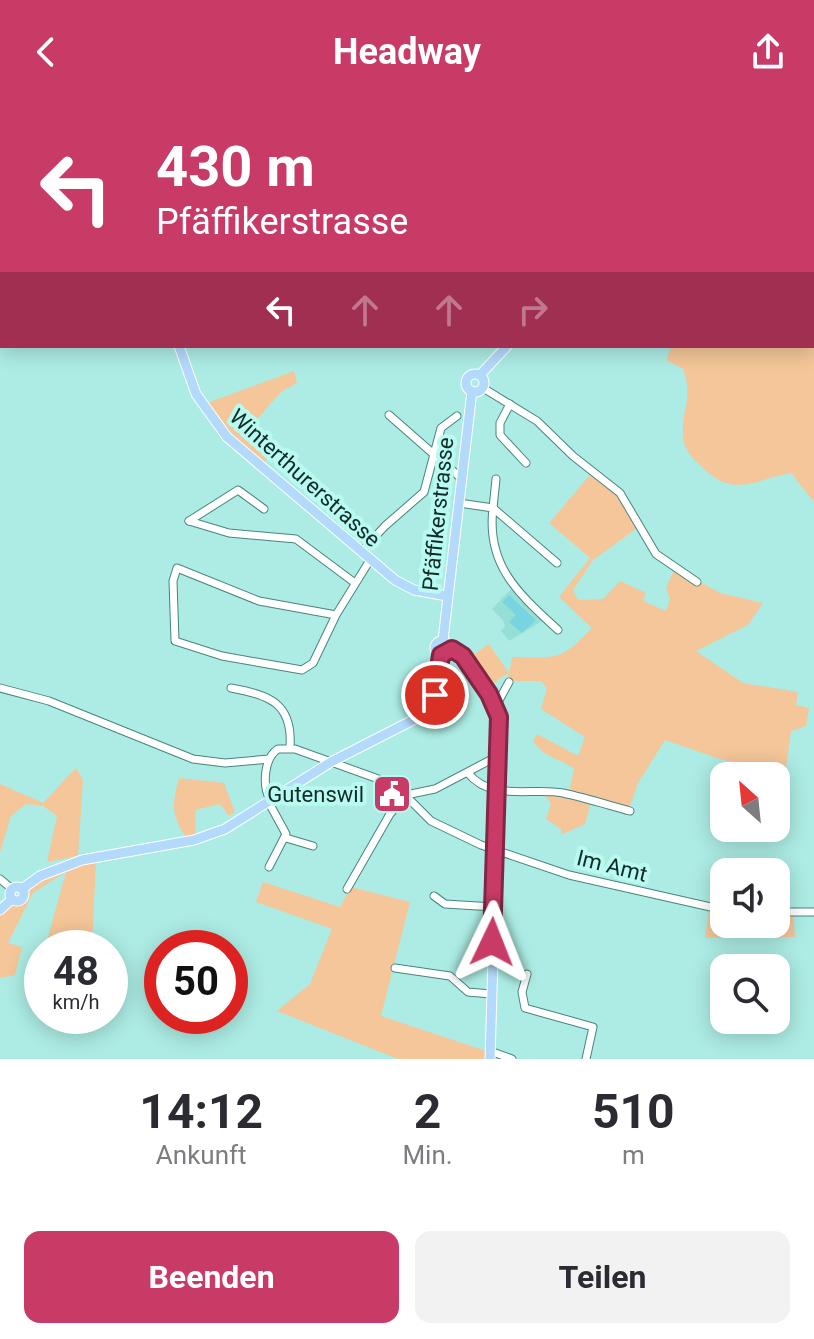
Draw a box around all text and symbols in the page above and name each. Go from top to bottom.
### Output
icon: back [24,30,68,74]
icon: share [746,30,790,74]
text: Headway [333,31,481,73]
text: 430 m [156,134,315,200]
icon: left [24,136,128,240]
text: Pfäffikerstrasse [156,201,408,243]
icon: left [259,288,303,332]
icon: ahead [343,288,387,332]
icon: ahead [427,288,471,332]
icon: right [511,288,555,332]
street label: Winterthurerstrasse [225,404,385,552]
street label: Pfäffikerstrasse [418,436,458,592]
pin [401,661,469,729]
icon: arrive [413,673,457,717]
north arrow [710,762,790,842]
map controls [710,762,790,1034]
public building icon: Gutenswil [371,773,413,815]
place label: Gutenswil [267,782,364,807]
street label: Im Amt [574,845,650,887]
button: sound [710,858,790,938]
position arrow [450,900,534,984]
speed limit sign: 50 [144,930,248,1034]
text: 48 [53,948,99,995]
button: search [710,954,790,1034]
text: km/h [53,990,99,1014]
text: 14:12 [139,1083,263,1140]
text: 2 [414,1083,441,1140]
text: 510 [592,1083,675,1140]
text: Ankunft [156,1140,247,1170]
text: Min. [402,1140,453,1170]
text: m [622,1140,645,1170]
button: Beenden [24,1231,399,1323]
button: Teilen [415,1231,790,1323]

